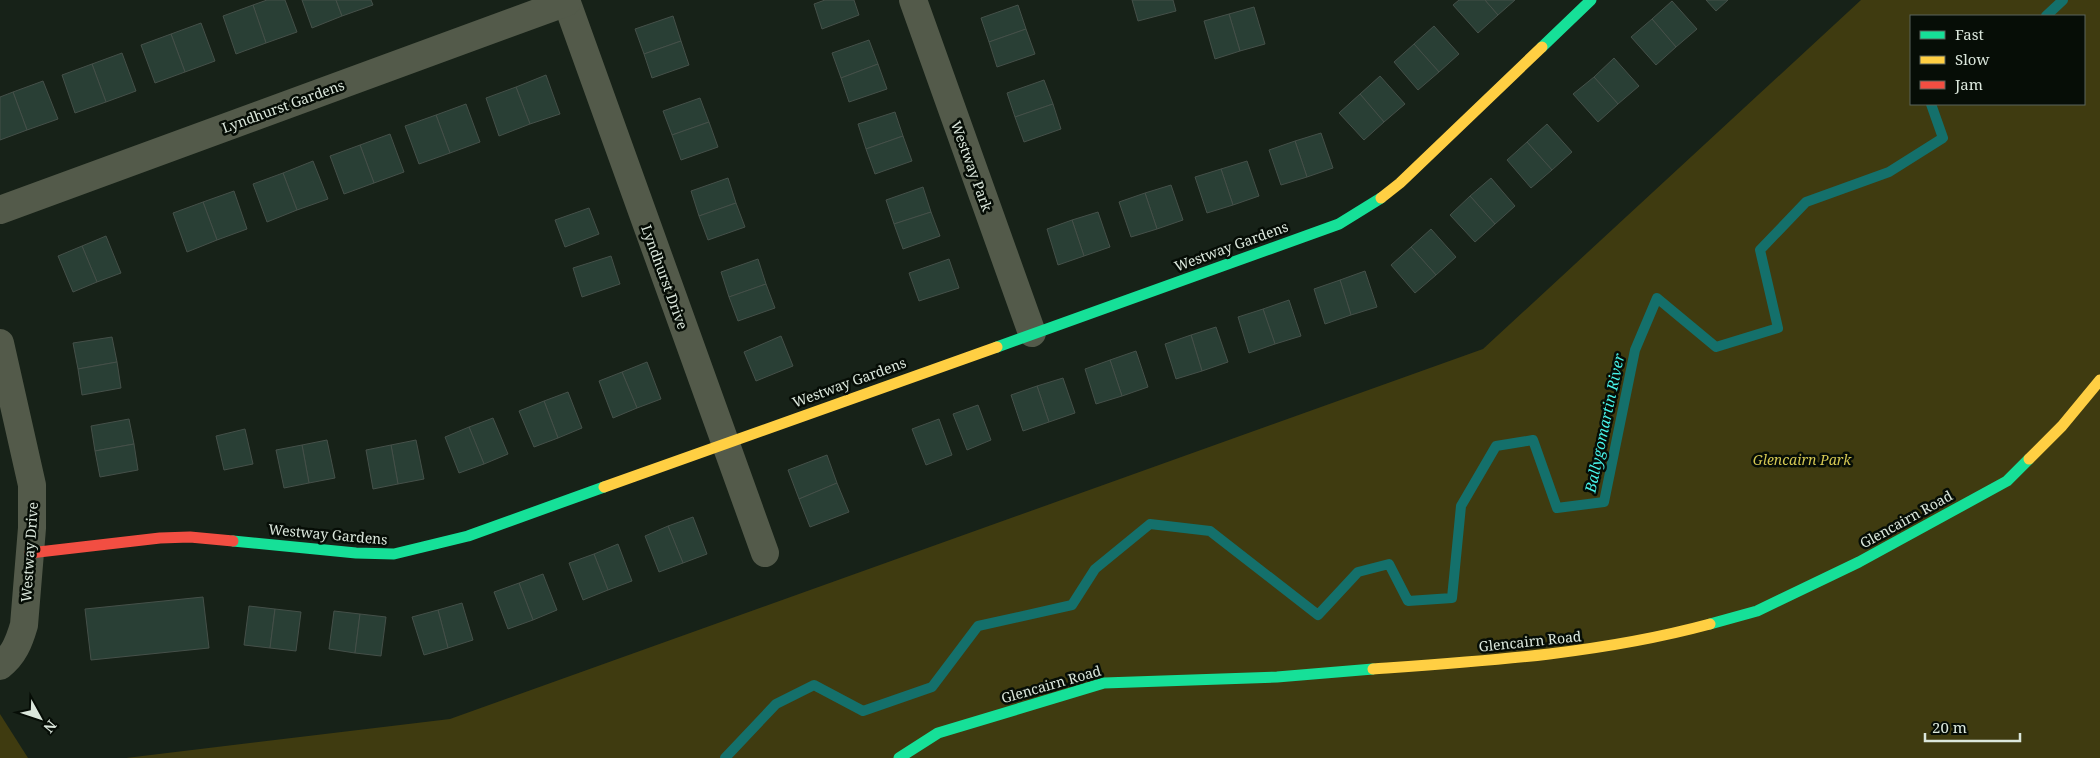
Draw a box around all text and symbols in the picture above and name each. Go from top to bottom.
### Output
legend [1910,15,2085,105]
text: Fast [1955,24,1984,44]
text: Slow [1955,49,1989,69]
text: Jam [1954,74,1983,94]
street label: Lyndhurst Gardens [219,75,347,137]
street label: Westway Park [947,118,997,215]
street label: Westway Gardens [1172,217,1290,275]
street label: Lyndhurst Drive [637,222,693,332]
water label: Ballygomartin River [1579,351,1629,495]
street label: Westway Gardens [790,353,908,411]
park label: Glencairn Park [1753,450,1852,469]
street label: Glencairn Road [1856,486,1956,552]
street label: Westway Drive [16,501,42,603]
street label: Westway Gardens [268,519,388,549]
street label: Glencairn Road [1478,626,1583,656]
street label: Glencairn Road [999,661,1104,707]
north arrow [15,693,65,743]
scale bar [1925,710,2020,742]
text: N [40,716,61,737]
text: 20 m [1932,717,1967,737]

